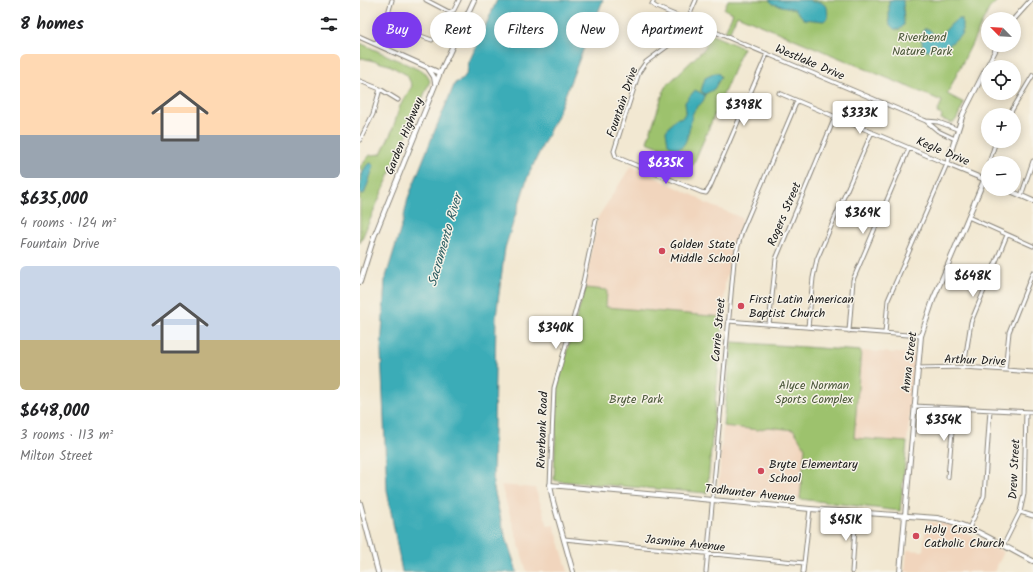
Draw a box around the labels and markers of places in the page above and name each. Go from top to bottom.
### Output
pin: $398K [716,93,772,127]
pin: $333K [832,101,888,135]
pin: $635K [638,151,694,185]
pin: $369K [835,201,891,235]
place label: Golden State Middle School [670,235,739,268]
marker: Golden State Middle School [657,246,667,256]
pin: $648K [945,264,1001,298]
place label: First Latin American Baptist Church [749,290,854,323]
marker: First Latin American Baptist Church [736,301,746,311]
pin: $340K [528,316,584,350]
pin: $354K [916,408,972,442]
place label: Bryte Elementary School [769,455,858,488]
marker: Bryte Elementary School [756,466,766,476]
pin: $451K [818,508,874,542]
place label: Holy Cross Catholic Church [924,520,1004,553]
marker: Holy Cross Catholic Church [911,531,921,541]

